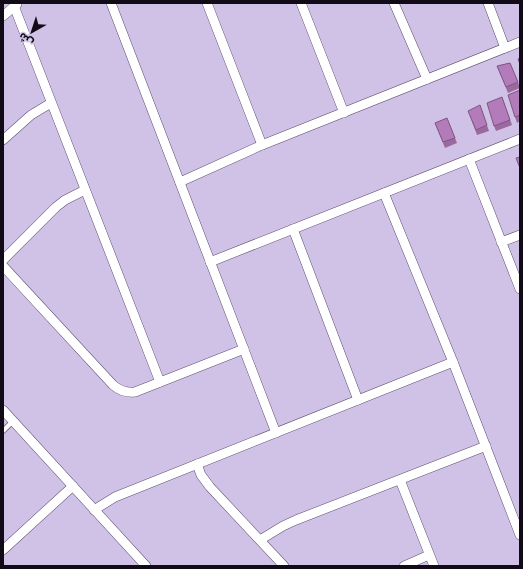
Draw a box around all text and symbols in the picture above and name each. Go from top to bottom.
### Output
north arrow [12,12,52,52]
text: ش [16,30,36,49]

